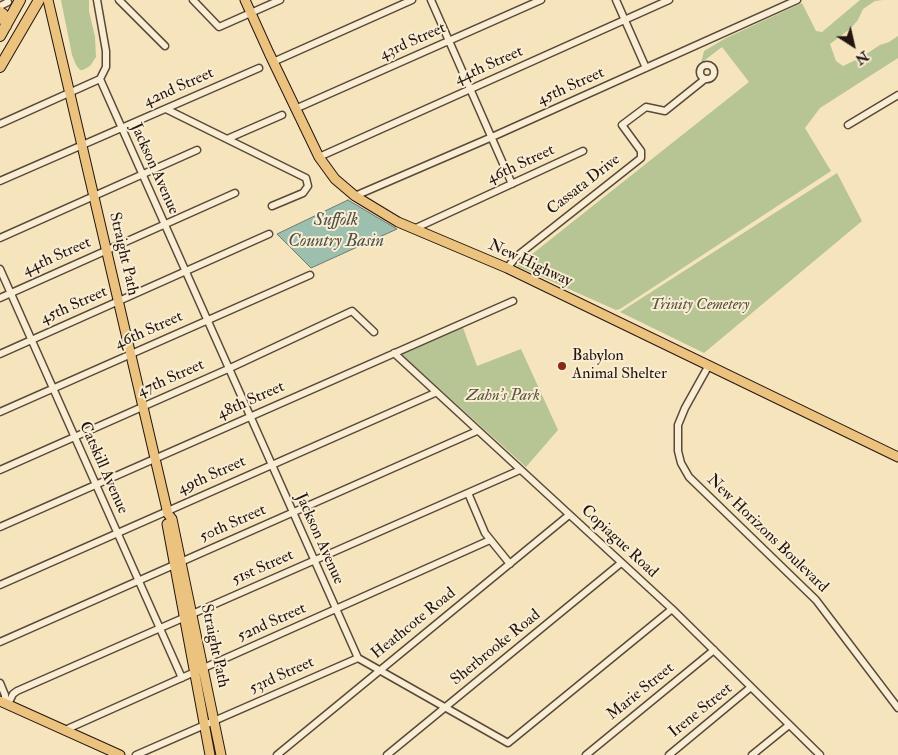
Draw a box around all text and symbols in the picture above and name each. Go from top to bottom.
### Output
street label: 43rd Street [377,19,449,65]
north arrow [828,20,878,70]
street label: 44th Street [452,42,526,90]
text: N [852,47,872,68]
street label: 42nd Street [141,64,217,112]
street label: 45th Street [535,64,607,110]
street label: Jackson Avenue [125,120,183,218]
street label: 46th Street [484,141,558,189]
street label: Cassata Drive [544,150,624,220]
water label: Suffolk Country Basin [288,210,384,252]
street label: Straight Path [104,211,142,297]
street label: 44th Street [20,233,94,281]
street label: New Highway [485,236,575,292]
street label: 45th Street [38,283,110,329]
park label: Trinity Cemetery [650,296,750,316]
street label: 46th Street [112,308,186,354]
place label: Babylon Animal Shelter [572,347,667,385]
street label: 47th Street [135,356,207,402]
marker: Babylon Animal Shelter [556,360,568,372]
street label: 48th Street [214,378,288,424]
park label: Zahn's Park [466,387,540,407]
street label: Catskill Avenue [74,419,132,517]
street label: 49th Street [175,453,249,499]
street label: New Horizons Boulevard [702,471,832,597]
street label: Jackson Avenue [290,490,348,588]
street label: 50th Street [197,501,269,547]
street label: Copiague Road [577,502,661,582]
street label: 51st Street [229,546,297,590]
street label: Heathcote Road [368,584,460,664]
street label: 52nd Street [235,599,309,647]
street label: Straight Path [196,603,232,689]
street label: Sherbrooke Road [447,606,545,690]
street label: 53rd Street [247,653,317,699]
street label: Marie Street [604,659,678,725]
street label: Irene Street [665,680,737,742]

